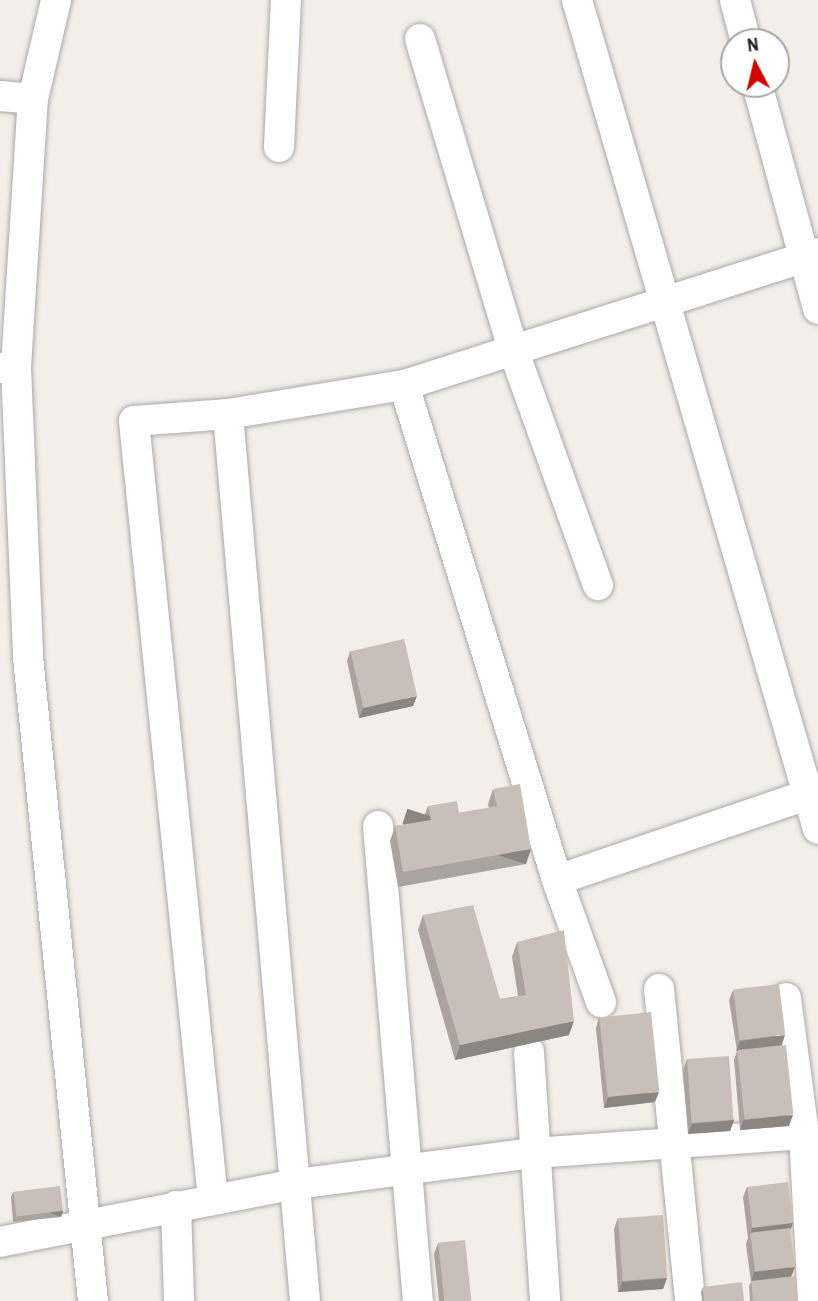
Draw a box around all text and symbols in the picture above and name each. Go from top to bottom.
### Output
north arrow [720,28,790,98]
text: N [746,31,760,58]

